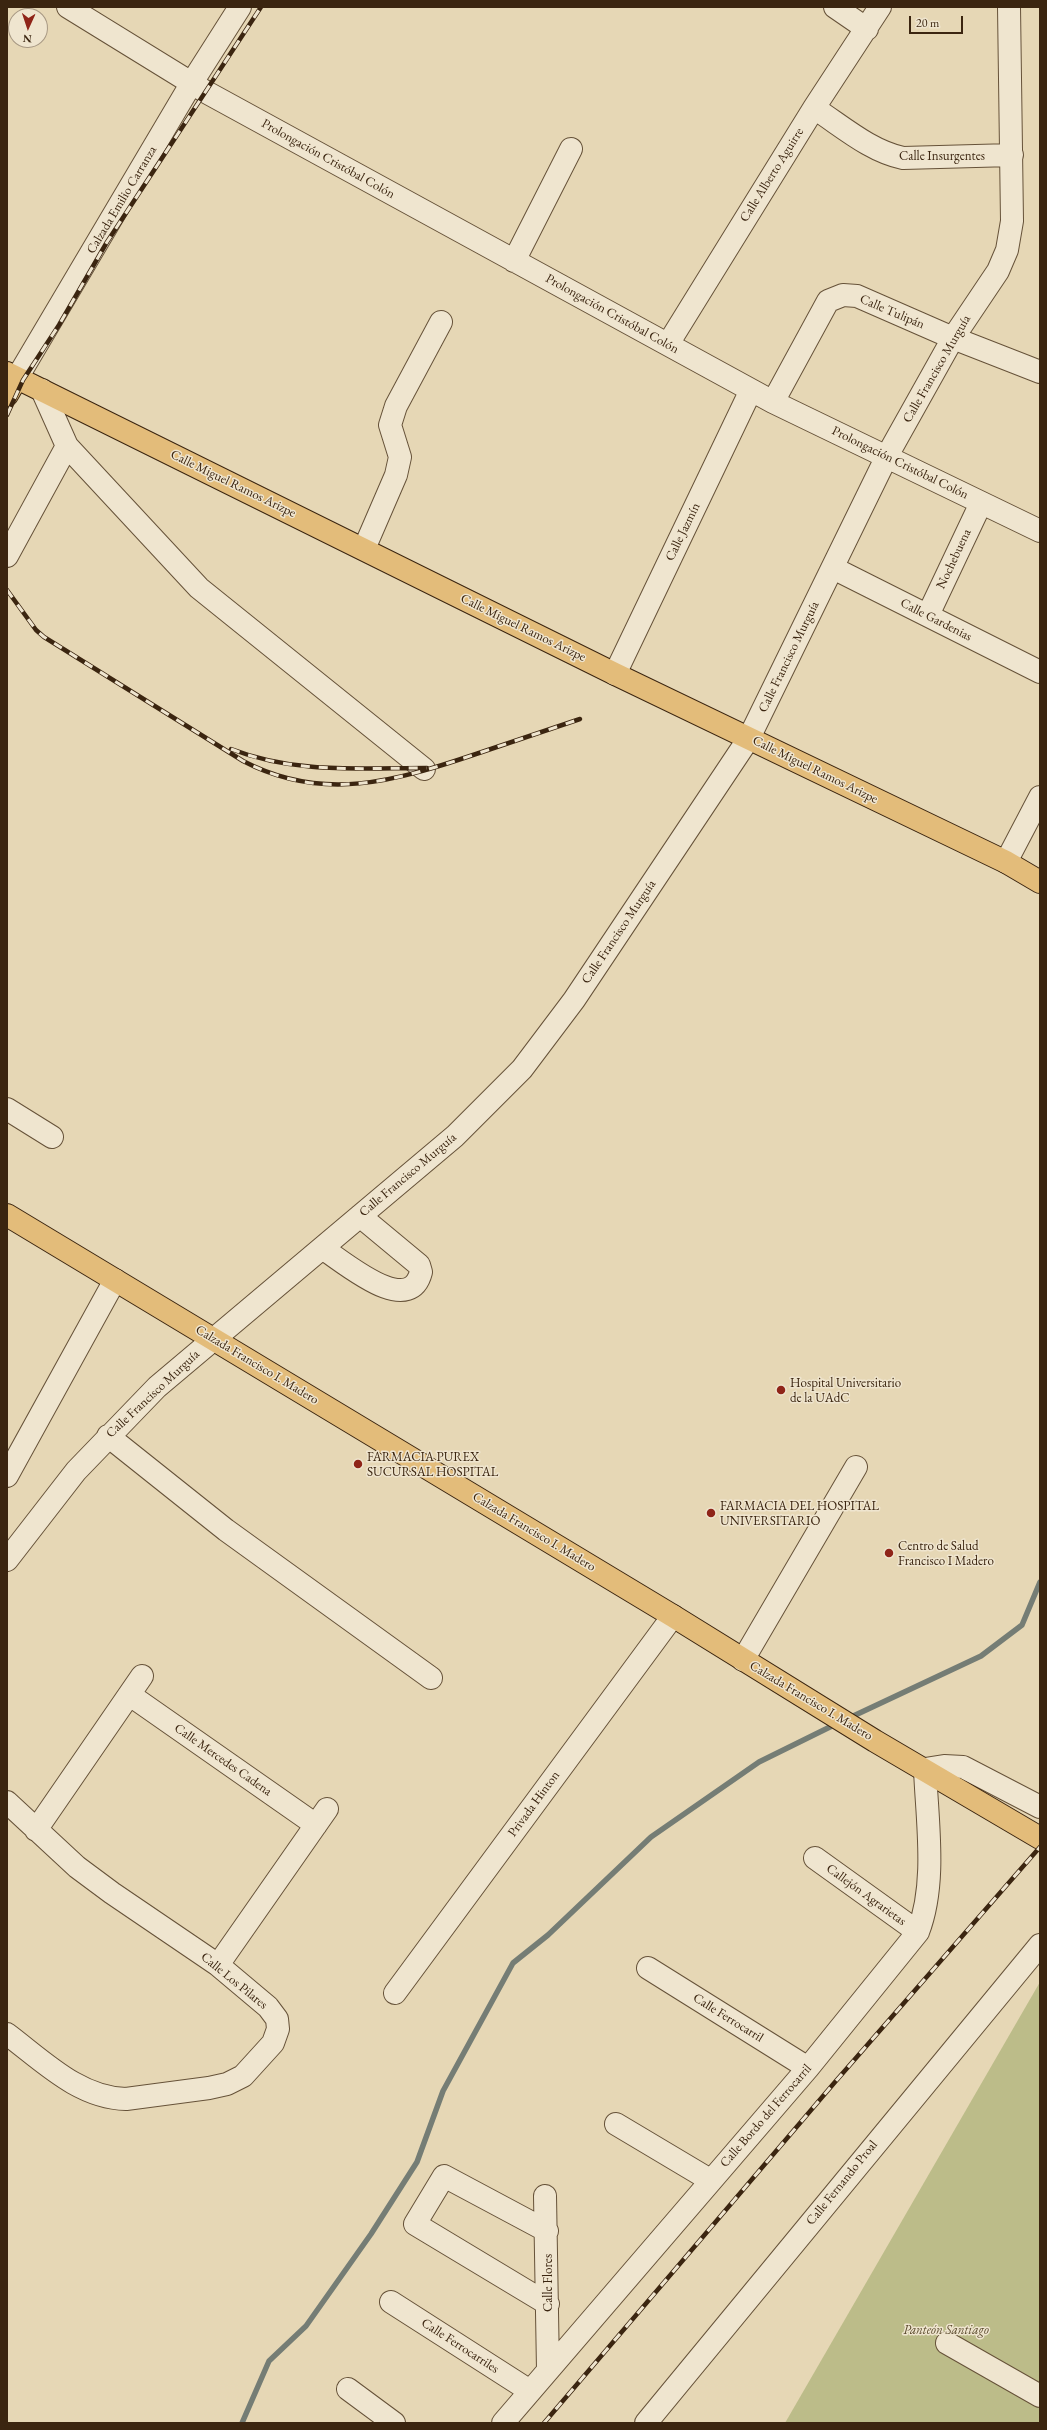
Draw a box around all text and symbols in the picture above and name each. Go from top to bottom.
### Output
north arrow [8,8,48,48]
scale bar [911,8,965,34]
text: 20 m [916,15,939,31]
text: N [23,32,32,46]
street label: Prolongación Cristóbal Colón [259,116,397,202]
street label: Calle Alberto Aguirre [737,125,807,225]
street label: Calzada Emilio Carranza [84,143,160,257]
street label: Calle Insurgentes [899,148,985,164]
street label: Prolongación Cristóbal Colón [543,271,681,357]
street label: Calle Tulipán [857,291,927,333]
street label: Calle Francisco Murguía [900,312,974,426]
street label: Prolongación Cristóbal Colón [829,423,971,503]
street label: Calle Miguel Ramos Arizpe [168,447,298,521]
street label: Calle Jazmín [662,500,704,564]
street label: Nochebuena [933,526,975,592]
street label: Calle Miguel Ramos Arizpe [458,591,588,665]
street label: Calle Gardenias [898,595,974,645]
street label: Calle Francisco Murguía [755,599,823,715]
street label: Calle Miguel Ramos Arizpe [750,733,880,807]
street label: Calle Francisco Murguía [578,877,660,987]
street label: Calle Francisco Murguía [356,1130,460,1220]
street label: Calzada Francisco I. Madero [193,1322,321,1408]
street label: Calle Francisco Murguía [103,1347,203,1441]
place label: Hospital Universitario de la UAdC [790,1375,901,1406]
marker: Hospital Universitario de la UAdC [775,1384,787,1396]
place label: FARMACIA PUREX SUCURSAL HOSPITAL [367,1449,498,1480]
marker: FARMACIA PUREX SUCURSAL HOSPITAL [352,1458,364,1470]
street label: Calzada Francisco I. Madero [470,1489,598,1575]
place label: FARMACIA DEL HOSPITAL UNIVERSITARIO [720,1498,879,1529]
marker: FARMACIA DEL HOSPITAL UNIVERSITARIO [705,1507,717,1519]
place label: Centro de Salud Francisco I Madero [898,1538,994,1569]
marker: Centro de Salud Francisco I Madero [883,1547,895,1559]
street label: Calzada Francisco I. Madero [747,1658,875,1744]
street label: Calle Mercedes Cadena [171,1720,275,1800]
street label: Privada Hinton [505,1768,563,1840]
street label: Callejón Agrarietas [823,1861,909,1929]
street label: Calle Los Pilares [197,1949,271,2013]
street label: Calle Ferrocarril [690,1990,766,2046]
street label: Calle Bordo del Ferrocarril [717,2061,815,2171]
street label: Calle Fernando Proal [803,2137,881,2229]
street label: Calle Flores [540,2254,556,2312]
street label: Calle Ferrocarriles [418,2315,502,2377]
park label: Panteón Santiago [903,2322,989,2338]

